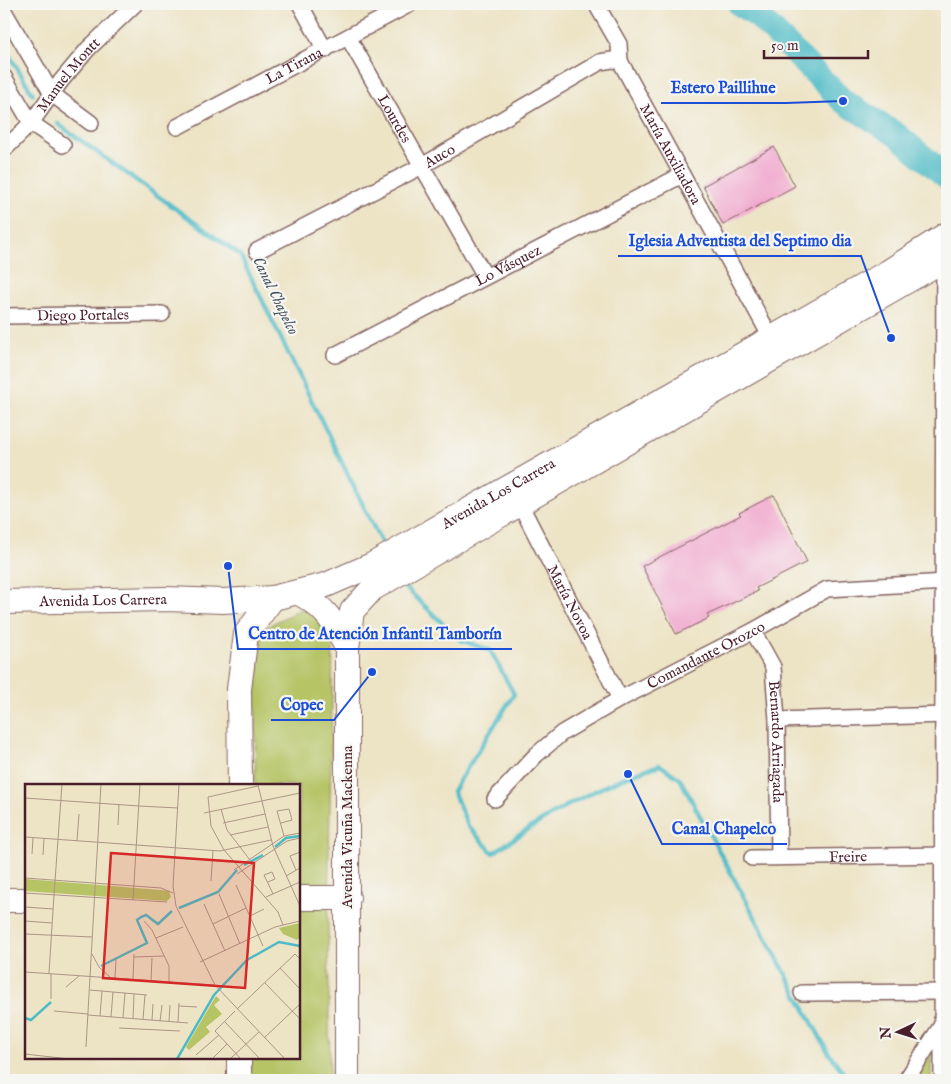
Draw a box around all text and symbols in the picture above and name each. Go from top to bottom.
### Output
scale bar [764,28,867,60]
street label: Manuel Montt [32,33,104,116]
text: 50 m [771,36,799,55]
street label: La Tirana [262,42,326,88]
callout: Estero Paillihue [661,72,786,103]
text: Estero Paillihue [671,79,776,99]
street label: Lourdes [373,91,416,146]
street label: María Auxiliadora [636,100,706,208]
street label: Auco [420,139,458,173]
callout: Iglesia Adventista del Septimo dia [618,225,861,256]
text: Iglesia Adventista del Septimo dia [629,232,852,252]
street label: Lo Vásquez [472,240,544,290]
water label: Canal Chapelco [247,254,303,339]
street label: Diego Portales [37,305,129,325]
street label: Avenida Los Carrera [437,453,559,534]
street label: María Novoa [543,561,597,643]
street label: Avenida Los Carrera [38,589,167,611]
street label: Comandante Orozco [644,617,768,693]
callout: Centro de Atención Infantil Tamborín [238,618,512,649]
text: Centro de Atención Infantil Tamborín [248,625,502,645]
street label: Bernardo Arriagada [765,680,788,804]
callout: Copec [271,689,334,720]
text: Copec [281,696,324,716]
street label: Avenida Vicuña Mackenna [338,745,357,910]
inset map [25,784,300,1059]
callout: Canal Chapelco [662,813,787,844]
text: Canal Chapelco [672,820,777,840]
street label: Freire [829,847,867,866]
north arrow [874,1006,924,1056]
text: N [877,1026,895,1041]

